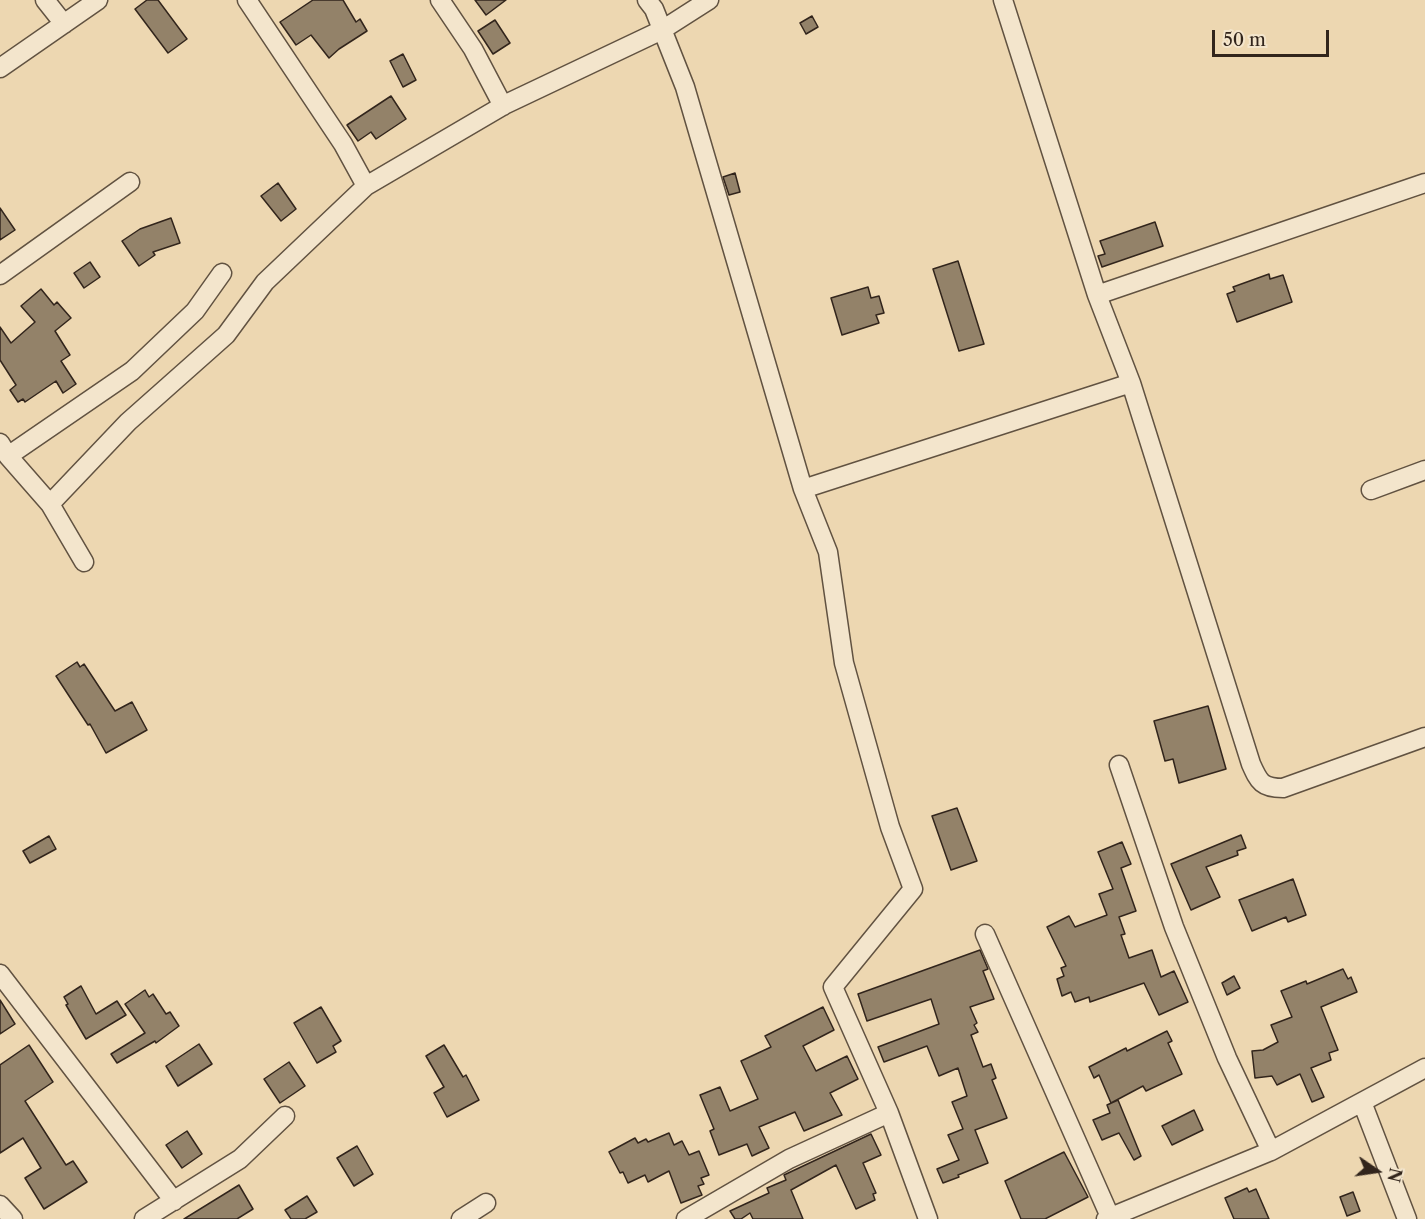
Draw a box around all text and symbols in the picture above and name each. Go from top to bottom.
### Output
scale bar [1215,18,1332,56]
text: 50 m [1223,29,1266,51]
north arrow [1347,1141,1407,1201]
text: N [1383,1166,1406,1184]

